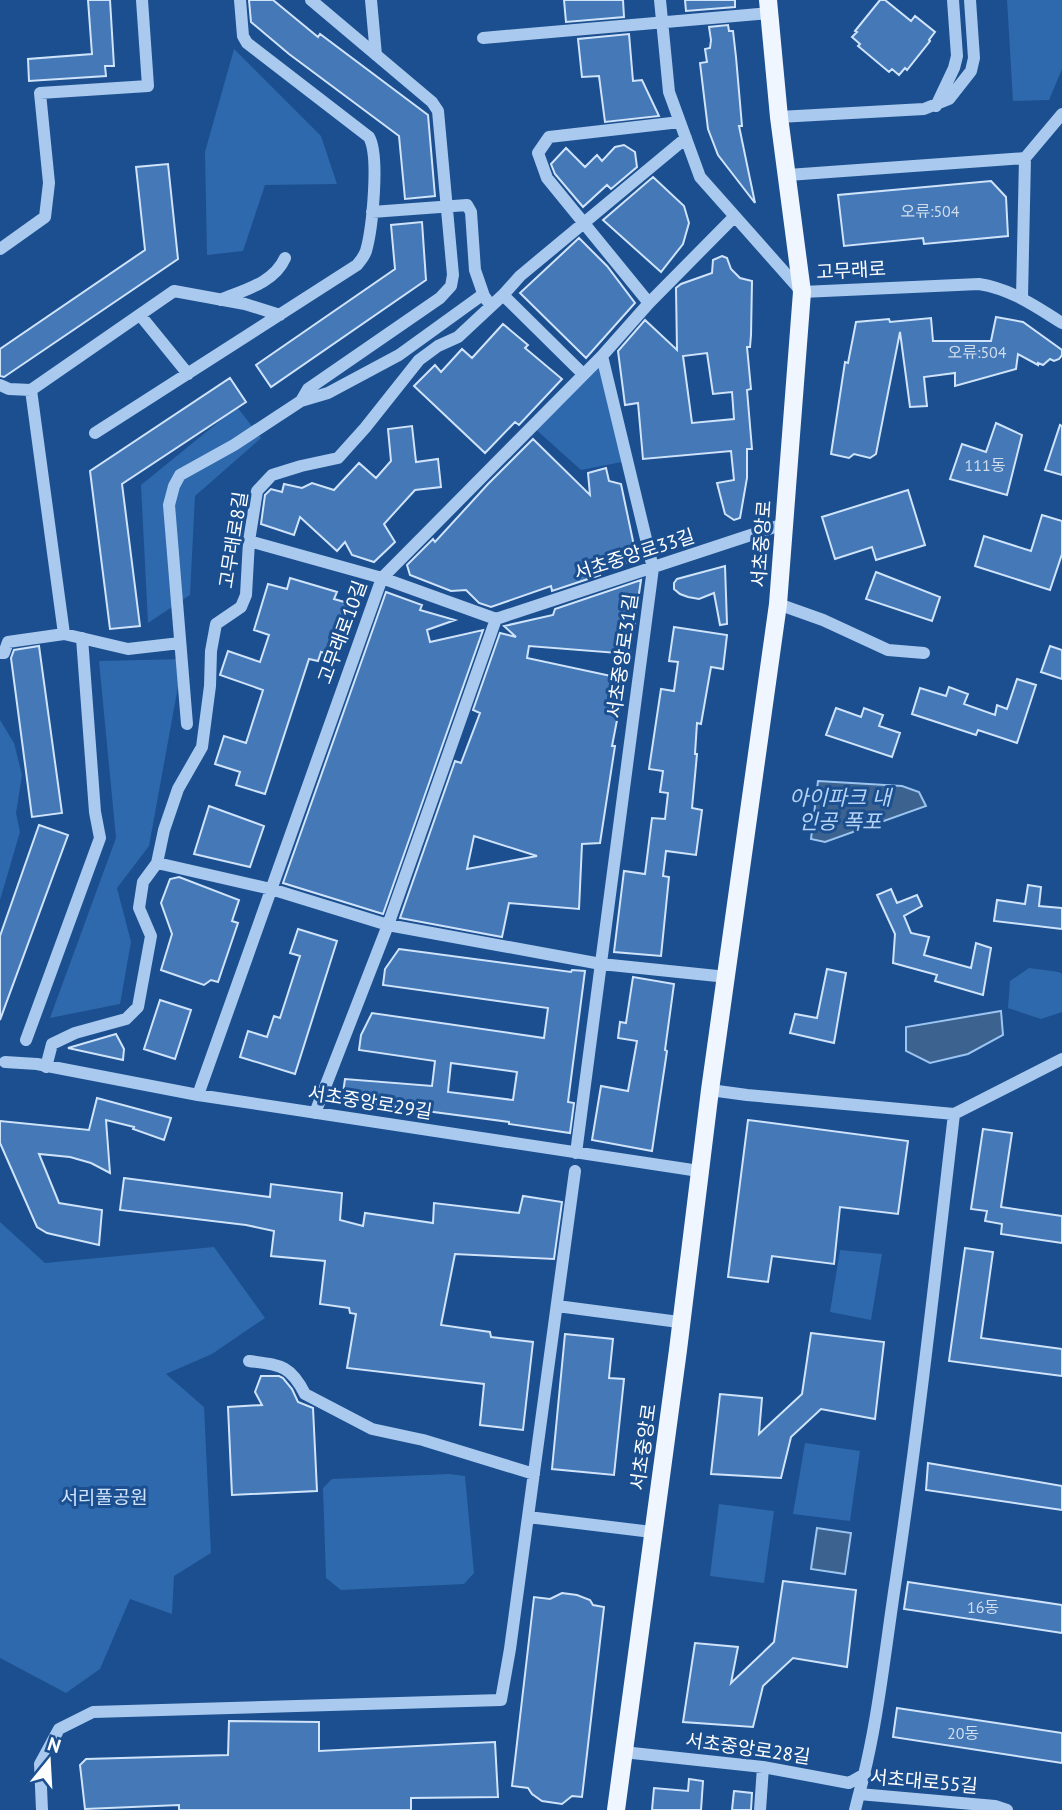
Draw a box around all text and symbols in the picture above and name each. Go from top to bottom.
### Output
house number: 오류:504 [900,201,960,221]
street label: 고무래로 [815,256,887,284]
house number: 오류:504 [947,342,1007,362]
house number: 111동 [965,455,1006,475]
street label: 고무래로8길 [214,490,252,590]
street label: 서초중앙로 [746,500,776,588]
street label: 서초중앙로33길 [571,523,697,585]
street label: 고무래로10길 [312,577,372,687]
street label: 서초중앙로31길 [601,592,643,720]
water label: 아이파크 내 인공 폭포 [789,784,894,835]
street label: 서초중앙로29길 [306,1080,434,1124]
street label: 서초중앙로 [625,1402,661,1492]
park label: 서리풀공원 [60,1485,148,1509]
house number: 16동 [967,1597,999,1617]
house number: 20동 [947,1723,979,1743]
north arrow [14,1726,84,1796]
street label: 서초중앙로28길 [684,1727,812,1769]
text: N [45,1731,64,1758]
street label: 서초대로55길 [869,1764,979,1798]

